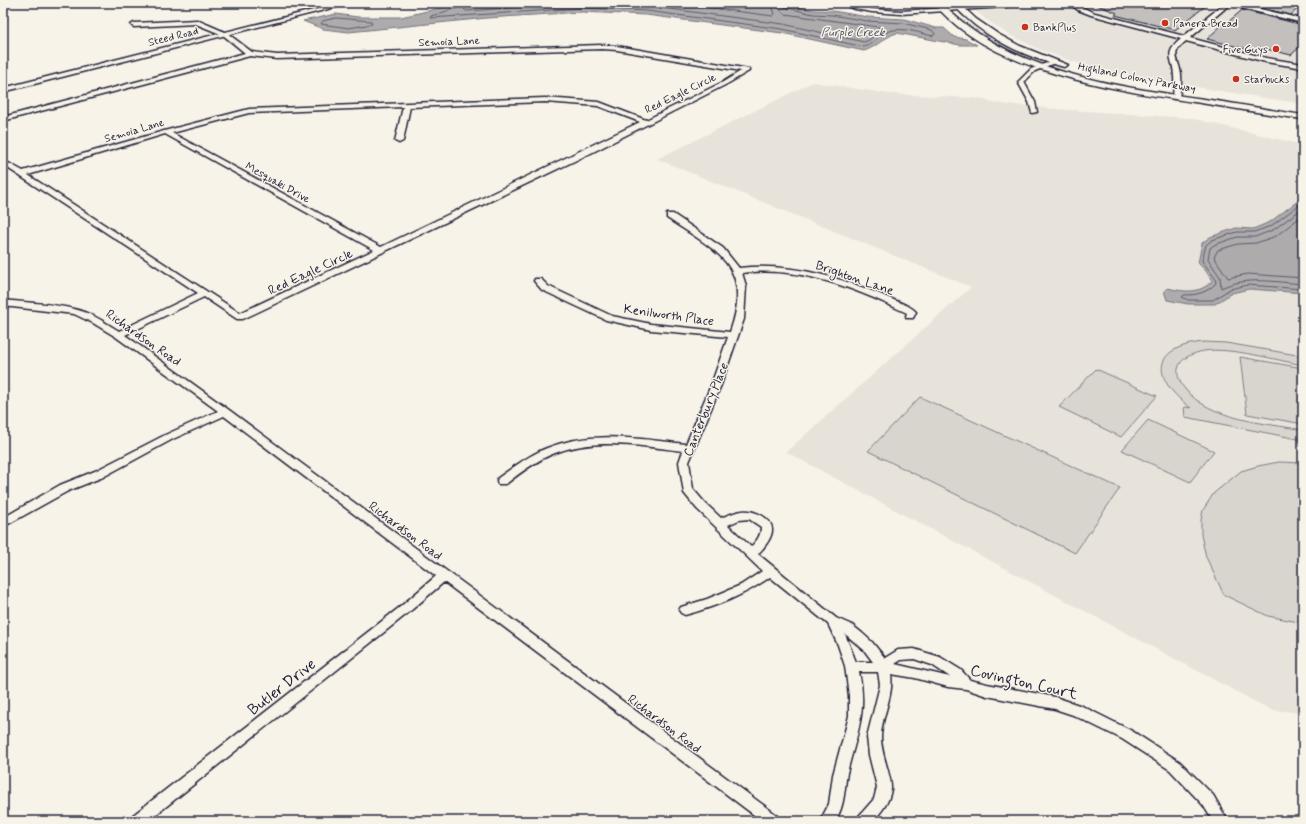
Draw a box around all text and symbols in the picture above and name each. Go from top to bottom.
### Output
place label: Panera Bread [1173,17,1238,31]
marker: Panera Bread [1160,18,1170,28]
place label: BankPlus [1033,21,1076,35]
marker: BankPlus [1020,22,1030,32]
street label: Steed Road [147,24,200,50]
water label: Purple Creek [821,25,886,41]
street label: Semoia Lane [418,34,480,50]
place label: Five Guys [1223,43,1268,57]
marker: Five Guys [1271,44,1281,54]
street label: Highland Colony Parkway [1076,60,1197,98]
street label: Red Eagle Circle [643,71,718,117]
place label: Starbucks [1244,73,1290,87]
marker: Starbucks [1231,74,1241,84]
street label: Semoia Lane [103,116,166,146]
street label: Mesquaki Drive [243,159,313,207]
street label: Red Eagle Circle [266,245,356,299]
street label: Brighton Lane [813,257,896,301]
street label: Kenilworth Place [623,301,715,330]
street label: Richardson Road [102,306,184,371]
street label: Canterbury Place [680,360,733,459]
street label: Richardson Road [365,498,445,565]
street label: Butler Drive [243,654,320,721]
street label: Covington Court [968,660,1080,706]
street label: Richardson Road [624,691,704,758]

